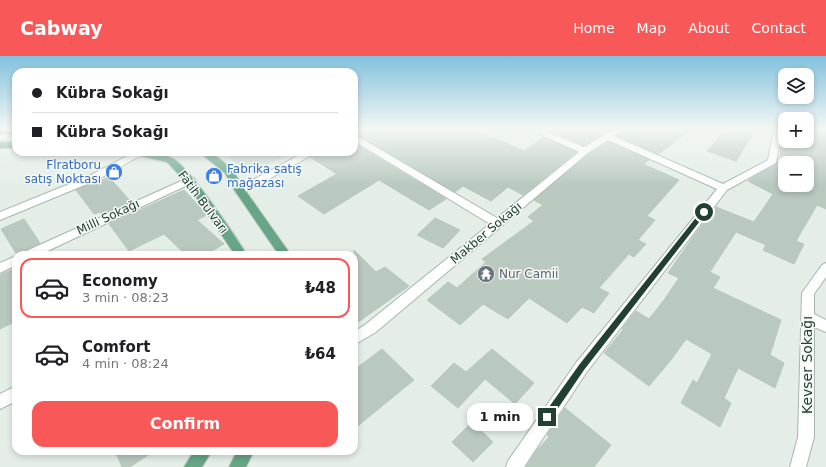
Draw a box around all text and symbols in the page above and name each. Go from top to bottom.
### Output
text: Cabway [20,17,103,39]
text: Home [573,20,615,36]
text: Map [637,20,666,36]
text: About [688,20,730,36]
text: Contact [752,20,806,36]
map controls [778,68,814,192]
button: layers [778,68,814,104]
text: Kübra Sokağı [56,84,169,102]
button: + [778,112,814,148]
text: Kübra Sokağı [56,123,169,141]
button: − [778,156,814,192]
place label: Flratboru satış Noktası [24,158,101,186]
shop icon: Flratboru satış Noktası [104,162,124,182]
place label: Fabrika satış mağazası [227,162,302,190]
shop icon: Fabrika satış mağazası [204,166,224,186]
street label: Fatih Bulvarı [175,168,231,236]
street label: Milli Sokağı [74,196,142,238]
street label: Makber Sokağı [448,199,524,267]
route start [695,203,713,221]
temple icon: Nur Camii [476,264,496,284]
place label: Nur Camii [499,267,558,281]
icon: car [34,270,70,306]
text: Economy [82,272,158,290]
text: ₺48 [305,279,336,297]
text: 3 min · 08:23 [82,290,169,305]
street label: Kevser Sokağı [799,316,815,414]
icon: car [34,336,70,372]
text: Comfort [82,338,150,356]
text: ₺64 [305,345,336,363]
text: 4 min · 08:24 [82,356,169,371]
button: Confirm [32,401,338,447]
callout: 1 min [467,403,533,431]
route end [538,408,556,426]
text: 1 min [480,409,520,424]

